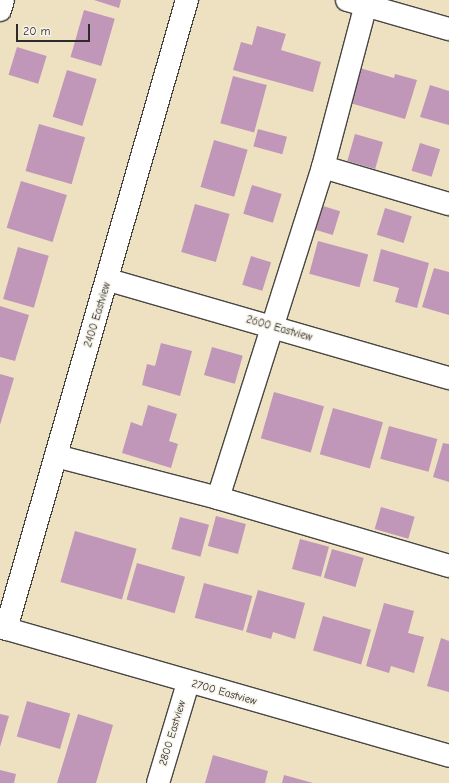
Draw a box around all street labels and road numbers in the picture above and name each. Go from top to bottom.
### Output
street label: 2400 Eastview [82,281,114,349]
street label: 2600 Eastview [244,313,314,345]
street label: 2700 Eastview [190,677,258,709]
street label: 2800 Eastview [157,699,189,767]

